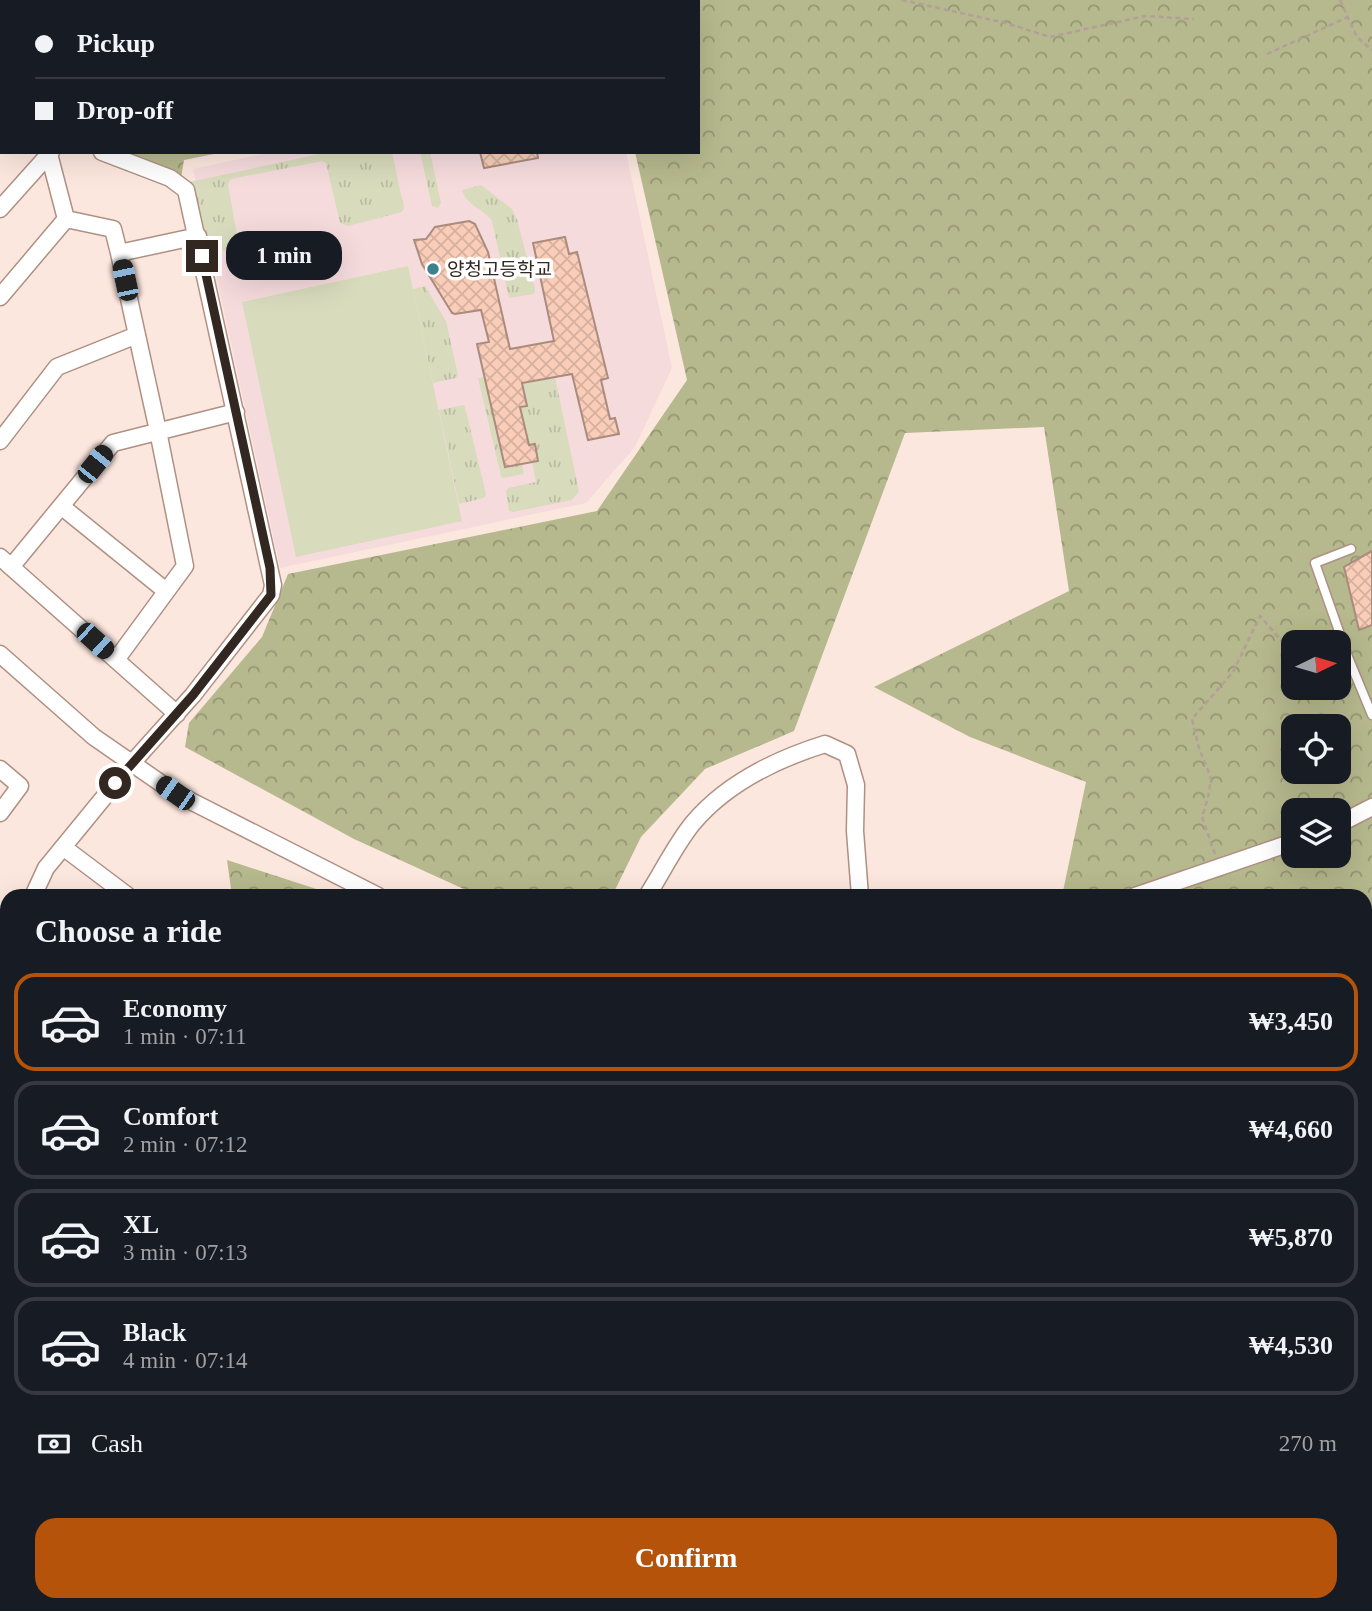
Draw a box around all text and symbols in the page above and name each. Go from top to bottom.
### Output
text: Pickup [77,29,155,58]
text: Drop-off [77,96,173,125]
callout: 1 min [227,232,342,280]
route end [186,240,218,272]
text: 1 min [256,243,312,268]
car [111,257,140,303]
place label: 양청고등학교 [447,259,552,280]
marker: 양청고등학교 [425,261,441,277]
car [74,441,117,487]
car [73,619,118,663]
north arrow [1281,630,1351,700]
map controls [1281,630,1351,868]
button: locate [1281,714,1351,784]
route start [99,767,131,799]
car [152,772,199,814]
button: layers [1281,798,1351,868]
text: Choose a ride [35,913,222,949]
icon: car [39,991,102,1054]
text: Economy [123,994,227,1023]
text: ₩3,450 [1249,1007,1333,1036]
text: 1 min · 07:11 [123,1024,247,1049]
icon: car [39,1099,102,1162]
text: Comfort [123,1102,218,1131]
text: ₩4,660 [1249,1115,1333,1144]
text: 2 min · 07:12 [123,1132,248,1157]
icon: car [39,1207,102,1270]
text: XL [123,1210,159,1239]
text: ₩5,870 [1249,1223,1333,1252]
text: 3 min · 07:13 [123,1240,248,1265]
icon: car [39,1315,102,1378]
text: Black [123,1318,187,1347]
text: ₩4,530 [1249,1331,1333,1360]
text: 4 min · 07:14 [123,1348,248,1373]
icon: cash [35,1425,73,1463]
text: Cash [91,1429,143,1458]
text: 270 m [1279,1431,1337,1456]
button: Confirm [35,1518,1337,1598]

